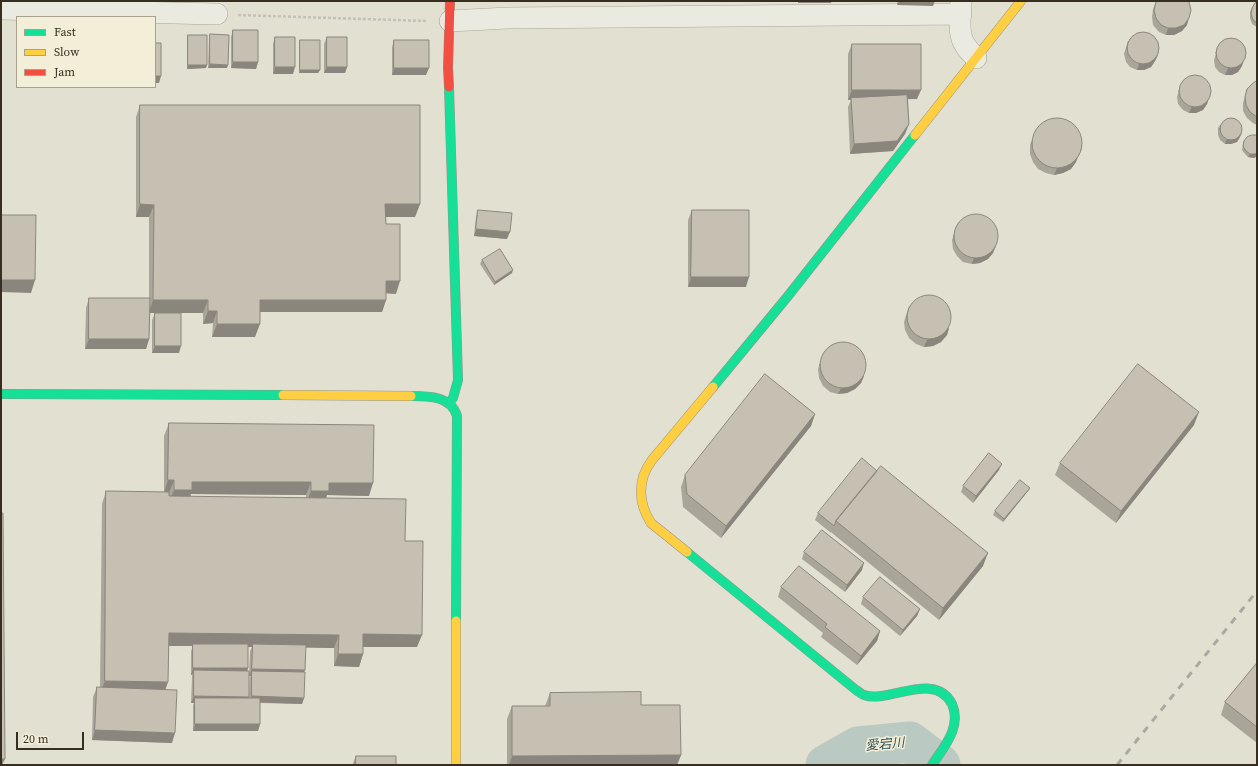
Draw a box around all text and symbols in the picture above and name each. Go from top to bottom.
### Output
legend [16,16,156,88]
text: Fast [54,24,76,40]
text: Slow [54,44,79,60]
text: Jam [54,64,75,80]
scale bar [18,724,86,750]
text: 20 m [23,731,49,747]
water label: 愛宕川 [865,736,905,754]

